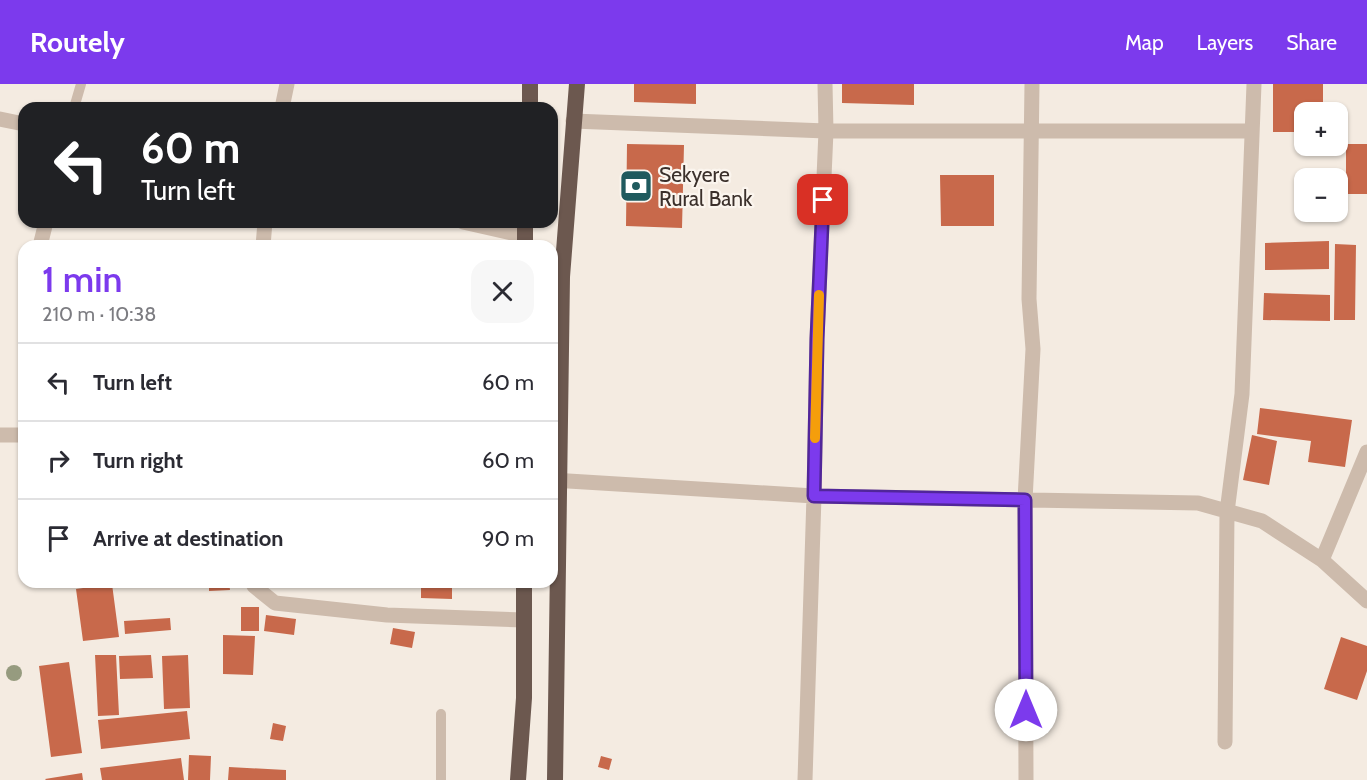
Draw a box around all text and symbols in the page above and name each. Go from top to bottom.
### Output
text: Routely [30,25,125,59]
text: Map [1125,30,1164,55]
text: Layers [1197,30,1253,55]
text: Share [1286,30,1337,55]
map controls [1294,102,1348,222]
button: + [1294,102,1348,156]
text: 60 m [141,122,240,174]
icon: left [42,126,120,204]
place label: Sekyere Rural Bank [659,162,753,211]
bank icon: Sekyere Rural Bank [618,168,654,204]
button: − [1294,168,1348,222]
text: Turn left [141,174,235,207]
pin [797,174,848,225]
icon: arrive [806,183,839,216]
text: 1 min [42,257,122,301]
button: close [471,260,534,323]
text: 210 m · 10:38 [42,302,156,326]
icon: left [42,366,75,399]
text: Turn left [93,369,172,396]
text: 60 m [482,369,534,396]
icon: right [42,444,75,477]
text: Turn right [93,447,183,474]
text: 60 m [482,447,534,474]
icon: arrive [42,522,75,555]
text: Arrive at destination [93,525,283,552]
text: 90 m [482,525,534,552]
position arrow [994,678,1058,742]

